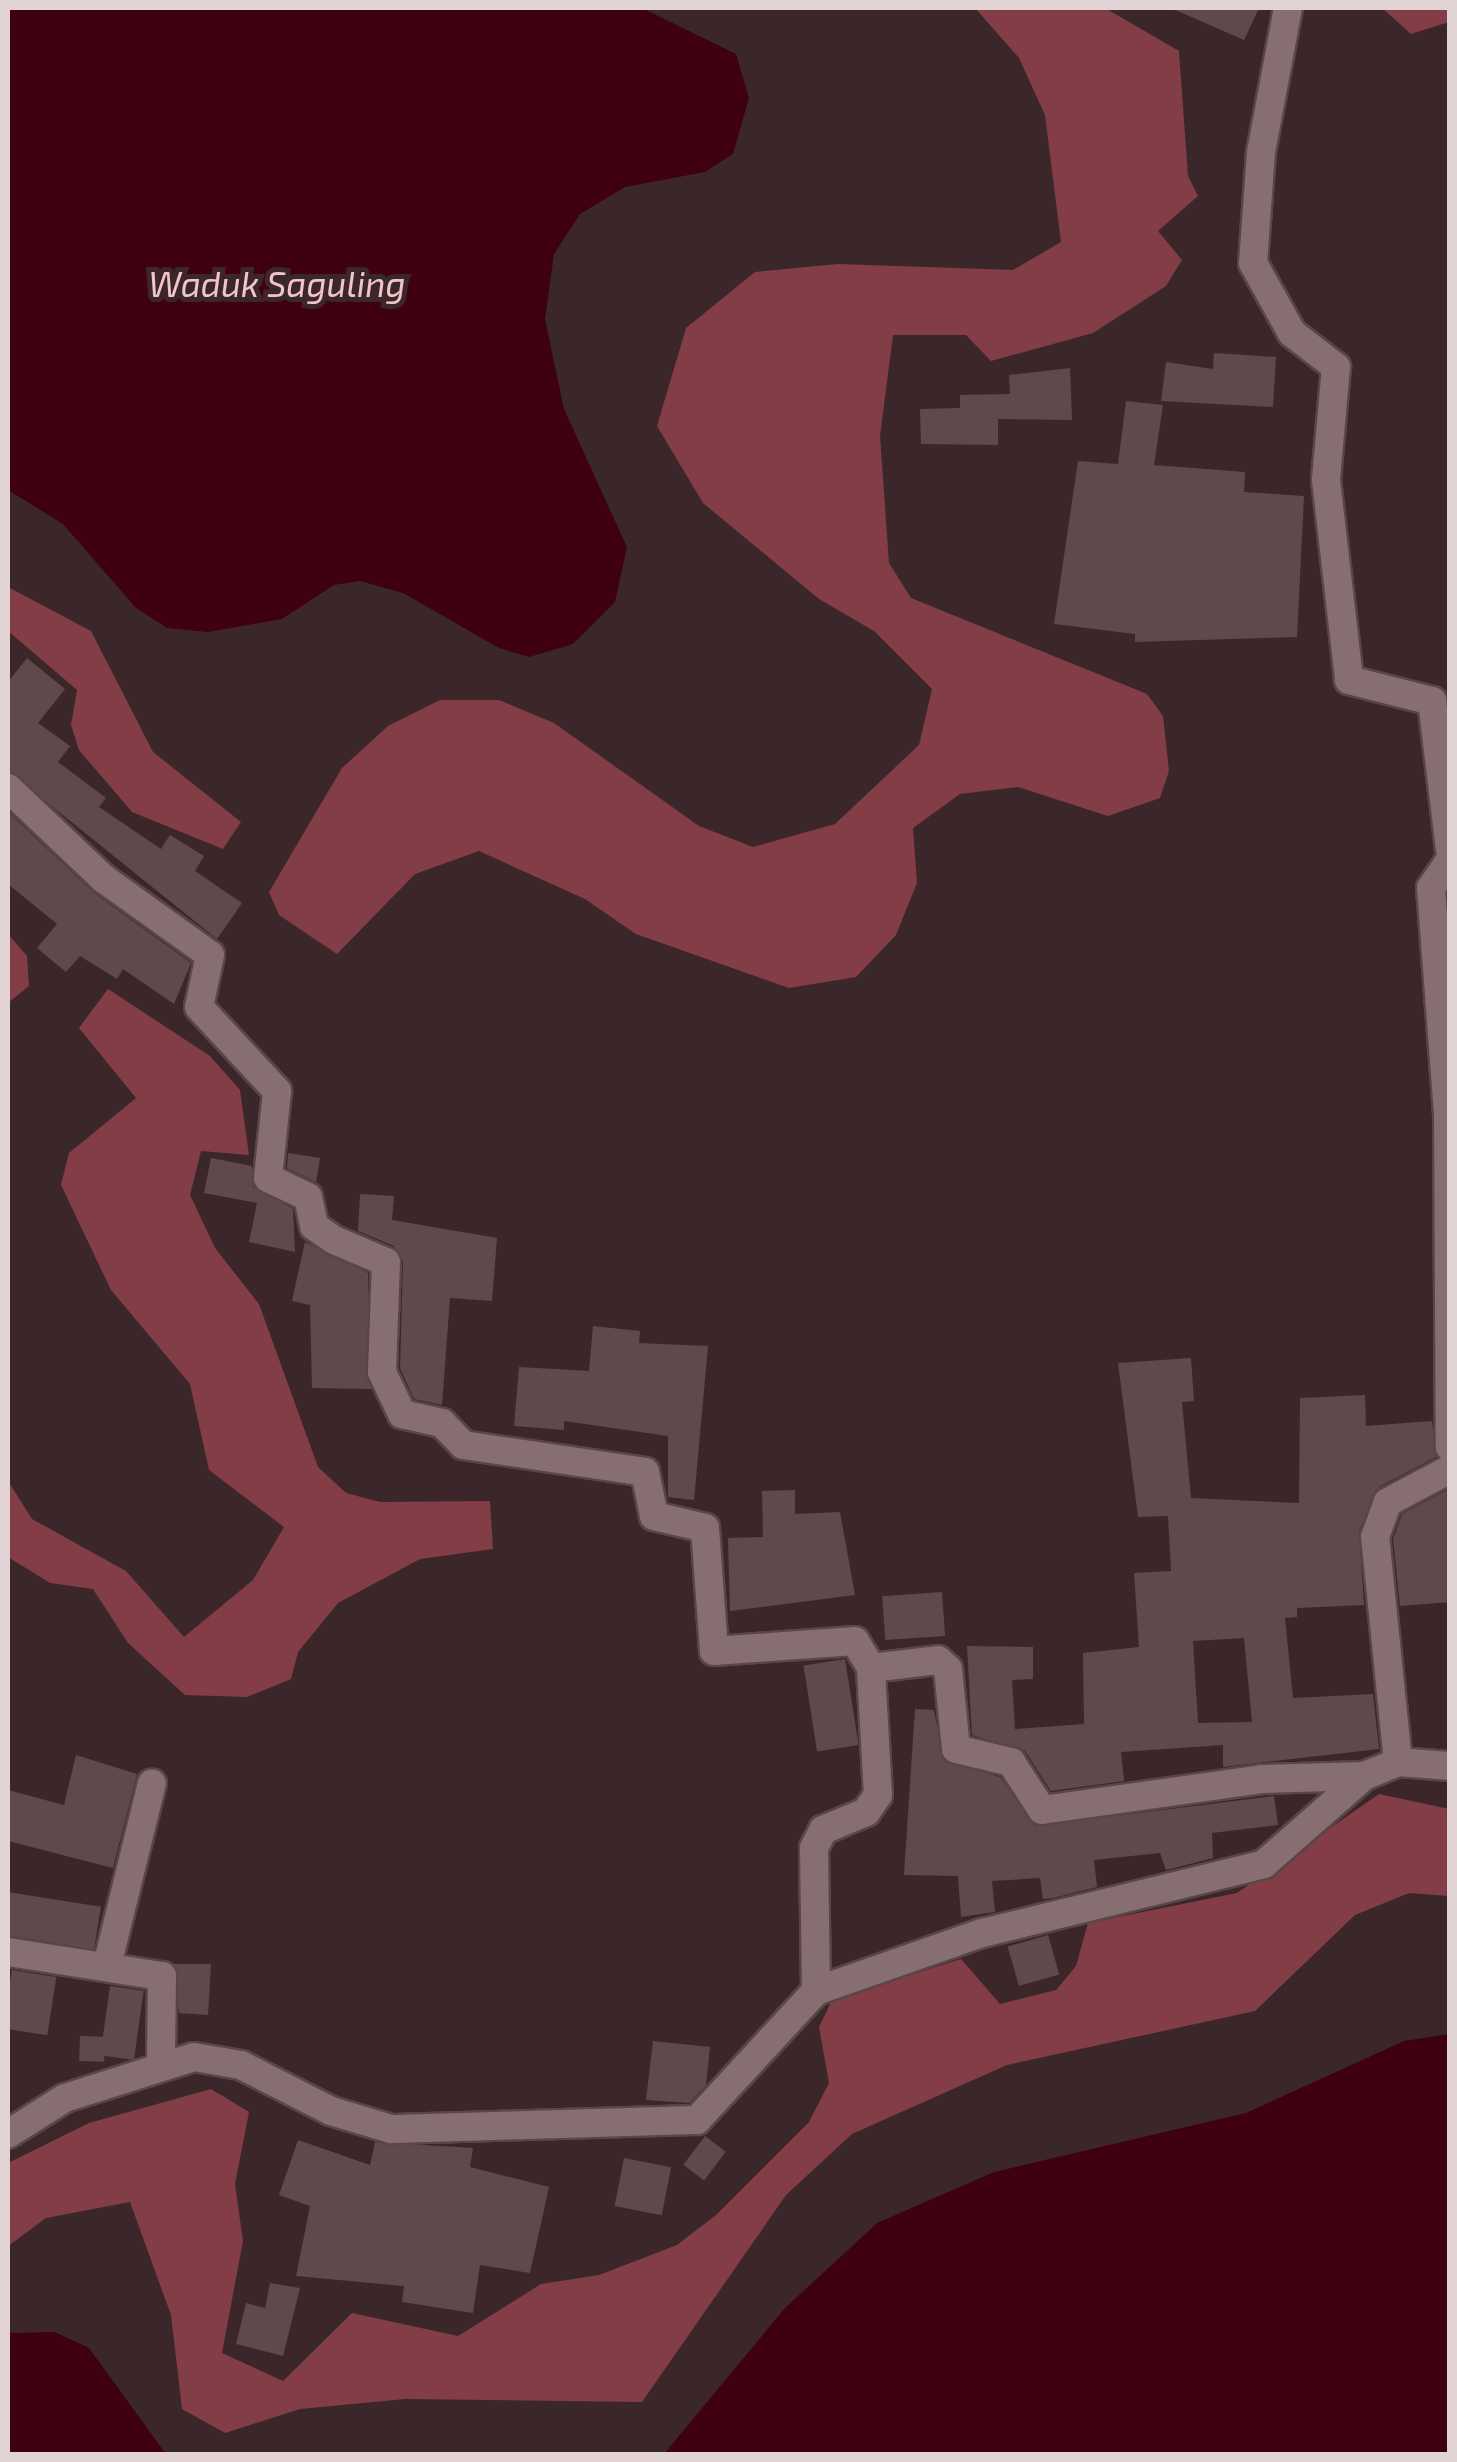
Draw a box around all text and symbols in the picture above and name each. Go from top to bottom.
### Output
water label: Waduk Saguling [148,262,406,304]

